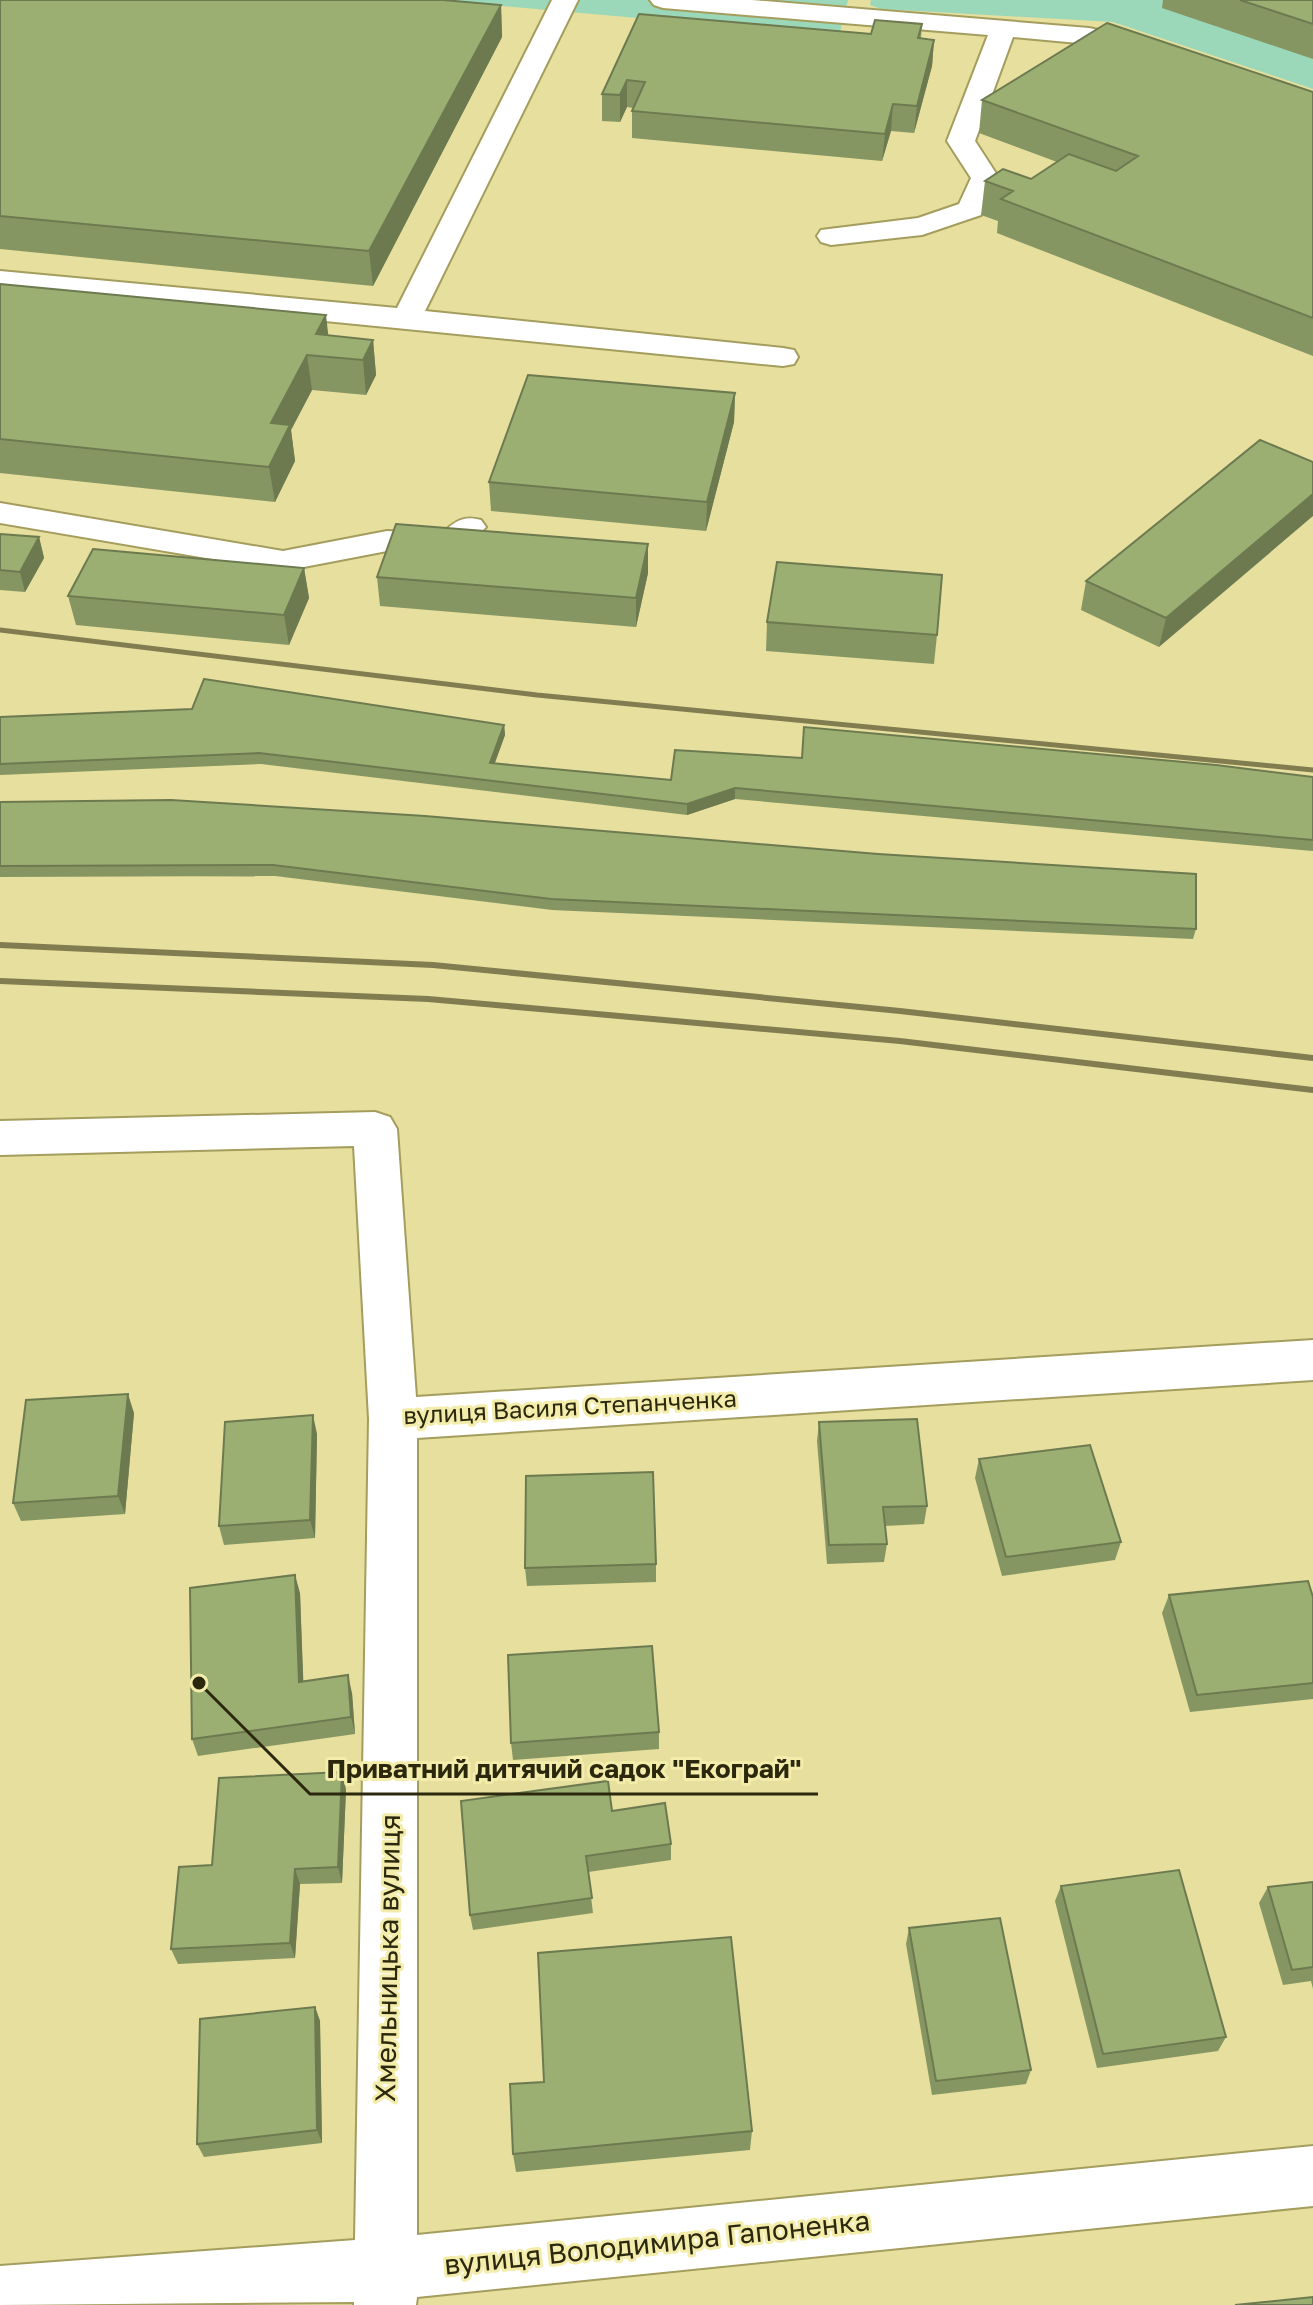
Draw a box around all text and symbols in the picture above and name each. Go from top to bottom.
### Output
street label: вулиця Василя Степанченка [402,1383,738,1429]
callout: Приватний дитячий садок "Екограй" [310,1744,818,1794]
text: Приватний дитячий садок "Екограй" [326,1753,802,1784]
street label: Хмельницька вулиця [368,1814,406,2102]
street label: вулиця Володимира Гапоненка [442,2203,872,2281]

